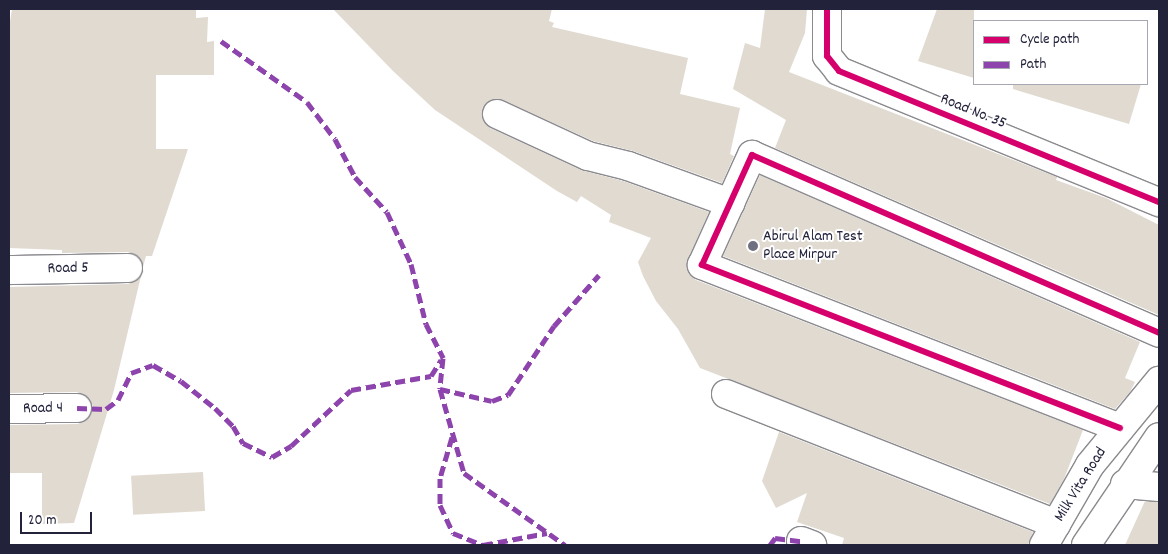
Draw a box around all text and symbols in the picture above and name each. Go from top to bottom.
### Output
legend [973,20,1148,85]
text: Cycle path [1020,29,1079,51]
text: Path [1020,54,1046,76]
street label: Road No. 35 [937,90,1009,134]
place label: Abirul Alam Test Place Mirpur [763,227,863,265]
marker: Abirul Alam Test Place Mirpur [747,240,759,252]
street label: Road 5 [47,259,89,279]
street label: Road 4 [23,399,63,419]
street label: Milk Vita Road [1051,444,1111,526]
scale bar [22,502,95,534]
text: 20 m [28,510,56,532]

